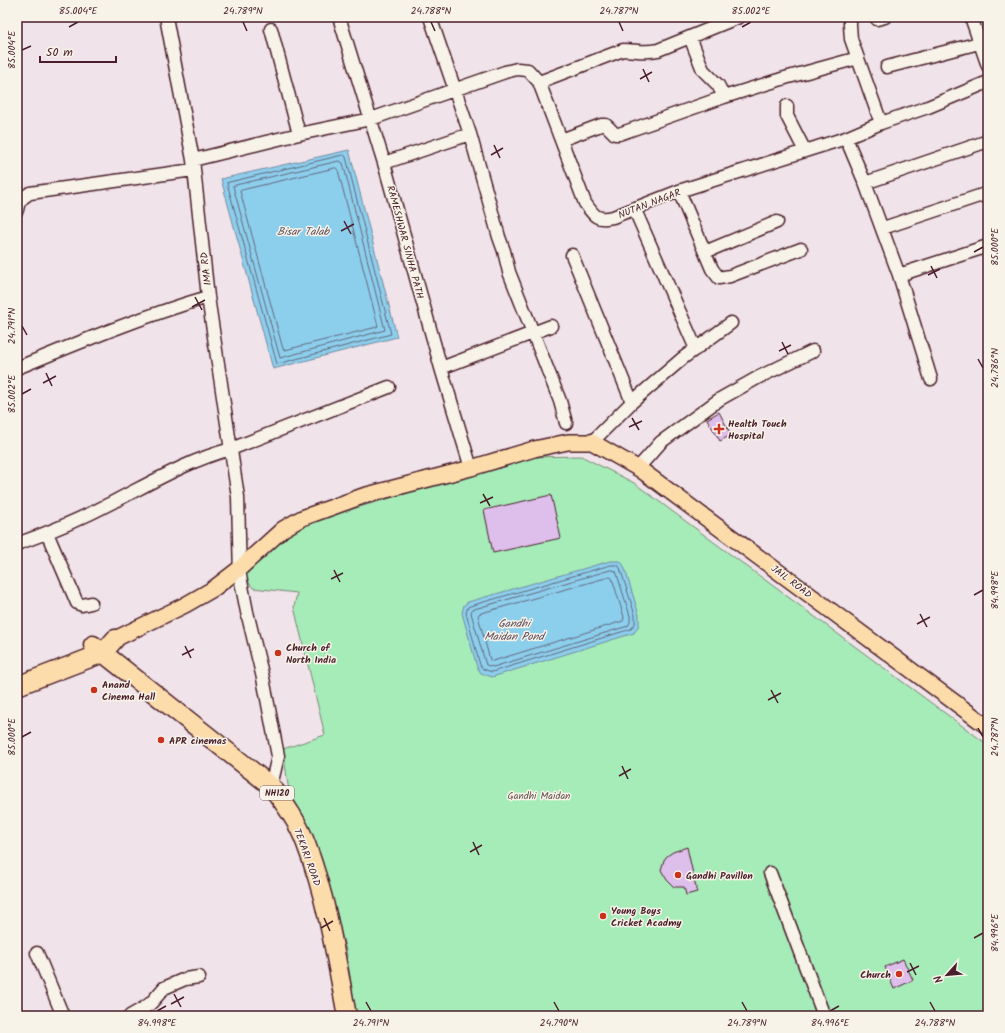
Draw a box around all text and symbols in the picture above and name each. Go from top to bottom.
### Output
text: 85.004°E [59,3,98,19]
text: 24.789°N [223,3,263,19]
text: 24.788°N [411,3,451,19]
text: 24.787°N [599,3,639,19]
text: 85.002°E [732,3,772,19]
text: 85.004°E [4,30,20,69]
scale bar [40,38,116,64]
text: 50 m [46,43,73,62]
street label: RAMESHWAR SINHA PATH [382,184,428,301]
street label: NUTAN NAGAR [616,185,683,223]
water label: Bisar Talab [277,223,330,241]
text: 85.000°E [987,227,1003,266]
street label: IMA RD [196,251,216,286]
text: 24.791°N [4,308,20,344]
text: 24.786°N [987,348,1003,388]
text: 85.002°E [4,373,20,413]
place label: Health Touch Hospital [728,416,787,444]
marker: Health Touch Hospital [713,423,725,435]
street label: JAIL ROAD [767,561,816,603]
text: 84.998°E [987,569,1003,609]
water label: Gandhi Maidan Pond [484,615,546,646]
place label: Church of North India [286,640,336,668]
marker: Church of North India [273,648,283,658]
place label: Anand Cinema Hall [102,677,156,705]
marker: Anand Cinema Hall [89,685,99,695]
text: 85.000°E [4,717,20,756]
text: 24.787°N [987,717,1003,757]
place label: APR cinemas [169,733,227,749]
marker: APR cinemas [156,735,166,745]
road number: NH120 [260,786,294,800]
park label: Gandhi Maidan [508,788,570,804]
street label: TEKARI ROAD [289,826,325,889]
place label: Gandhi Pavillon [686,868,753,884]
marker: Gandhi Pavillon [673,870,683,880]
place label: Young Boys Cricket Acadmy [611,903,682,931]
marker: Young Boys Cricket Acadmy [598,911,608,921]
text: 84.996°E [987,913,1003,952]
north arrow [927,955,967,995]
place label: Church [860,967,891,983]
marker: Church [894,969,904,979]
text: N [929,972,949,986]
text: 84.998°E [138,1015,178,1031]
text: 24.791°N [353,1015,389,1031]
text: 24.790°N [540,1015,578,1031]
text: 24.789°N [727,1015,767,1031]
text: 84.996°E [811,1015,850,1031]
text: 24.788°N [915,1015,955,1031]

